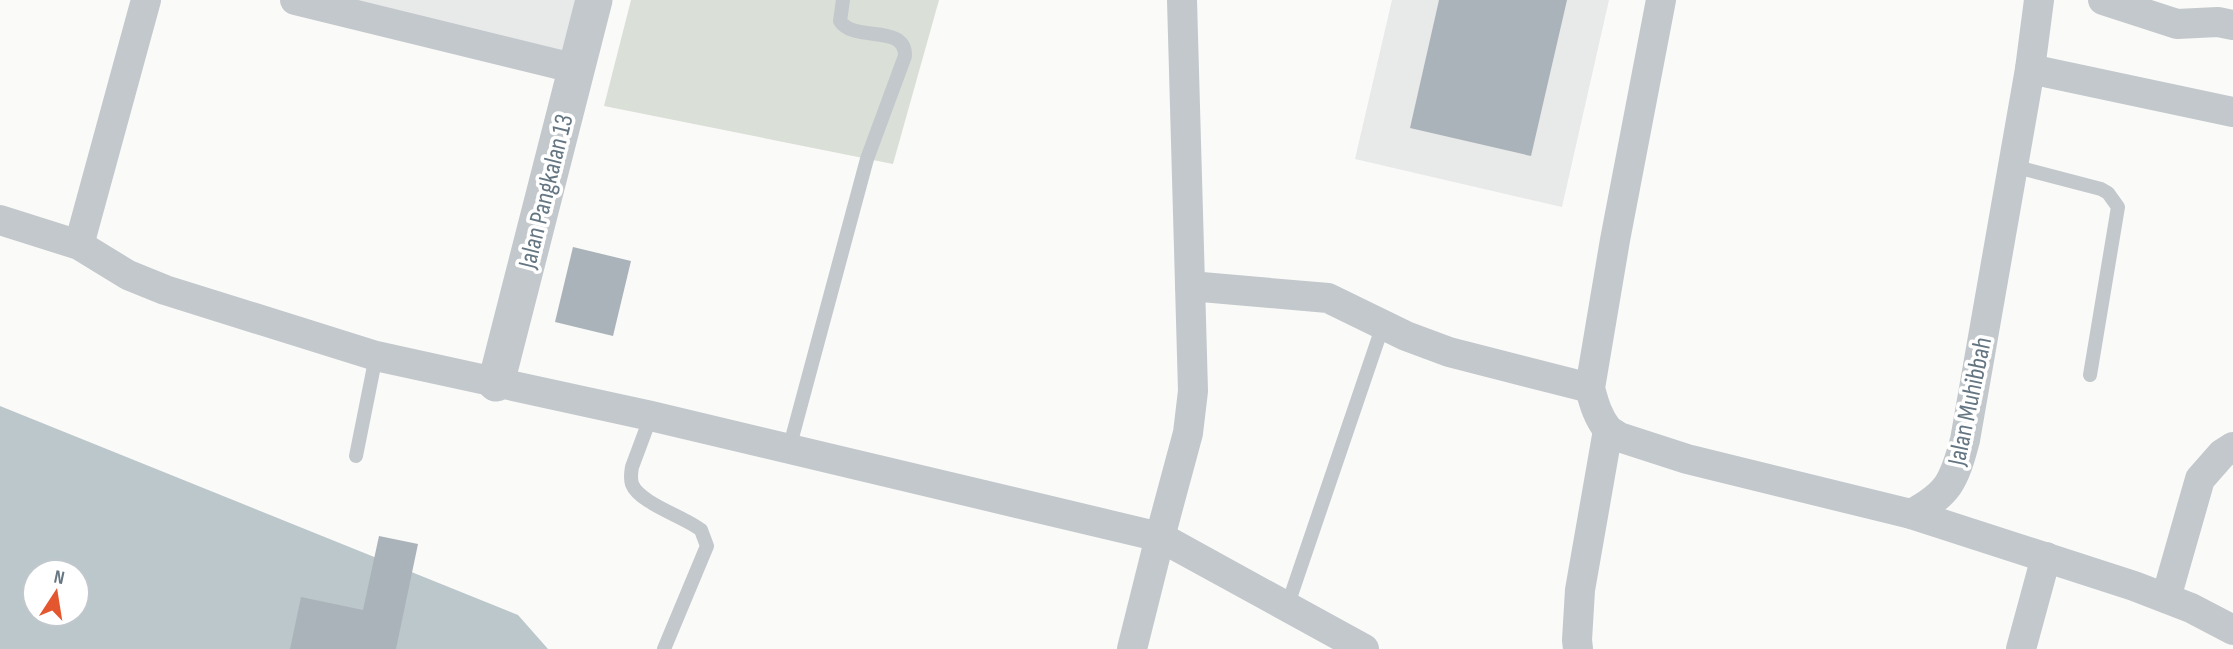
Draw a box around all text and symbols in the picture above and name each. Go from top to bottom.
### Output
street label: Jalan Pangkalan 13 [512,111,581,273]
street label: Jalan Muhibbah [1942,334,1999,469]
north arrow [21,558,91,628]
text: N [52,566,67,590]

